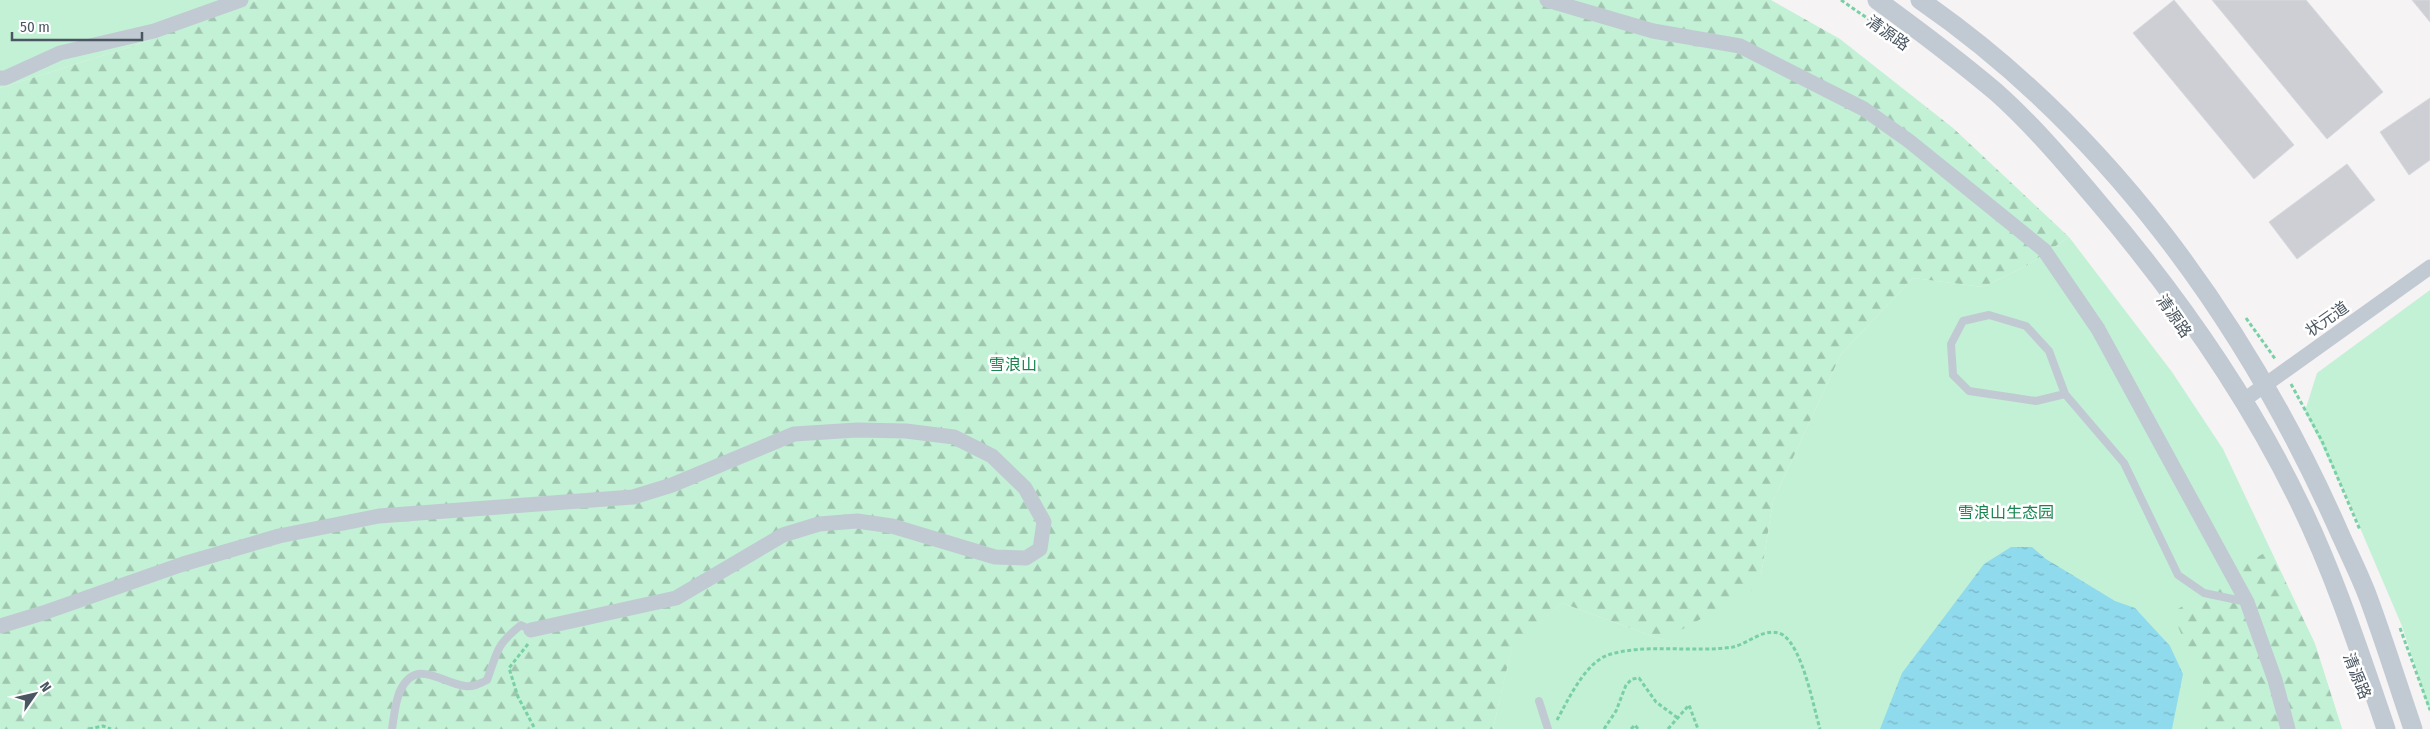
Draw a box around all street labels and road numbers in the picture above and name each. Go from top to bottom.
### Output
street label: 清源路 [1863,11,1913,55]
street label: 清源路 [2152,291,2196,341]
street label: 状元道 [2302,297,2352,341]
street label: 清源路 [2339,650,2375,702]

